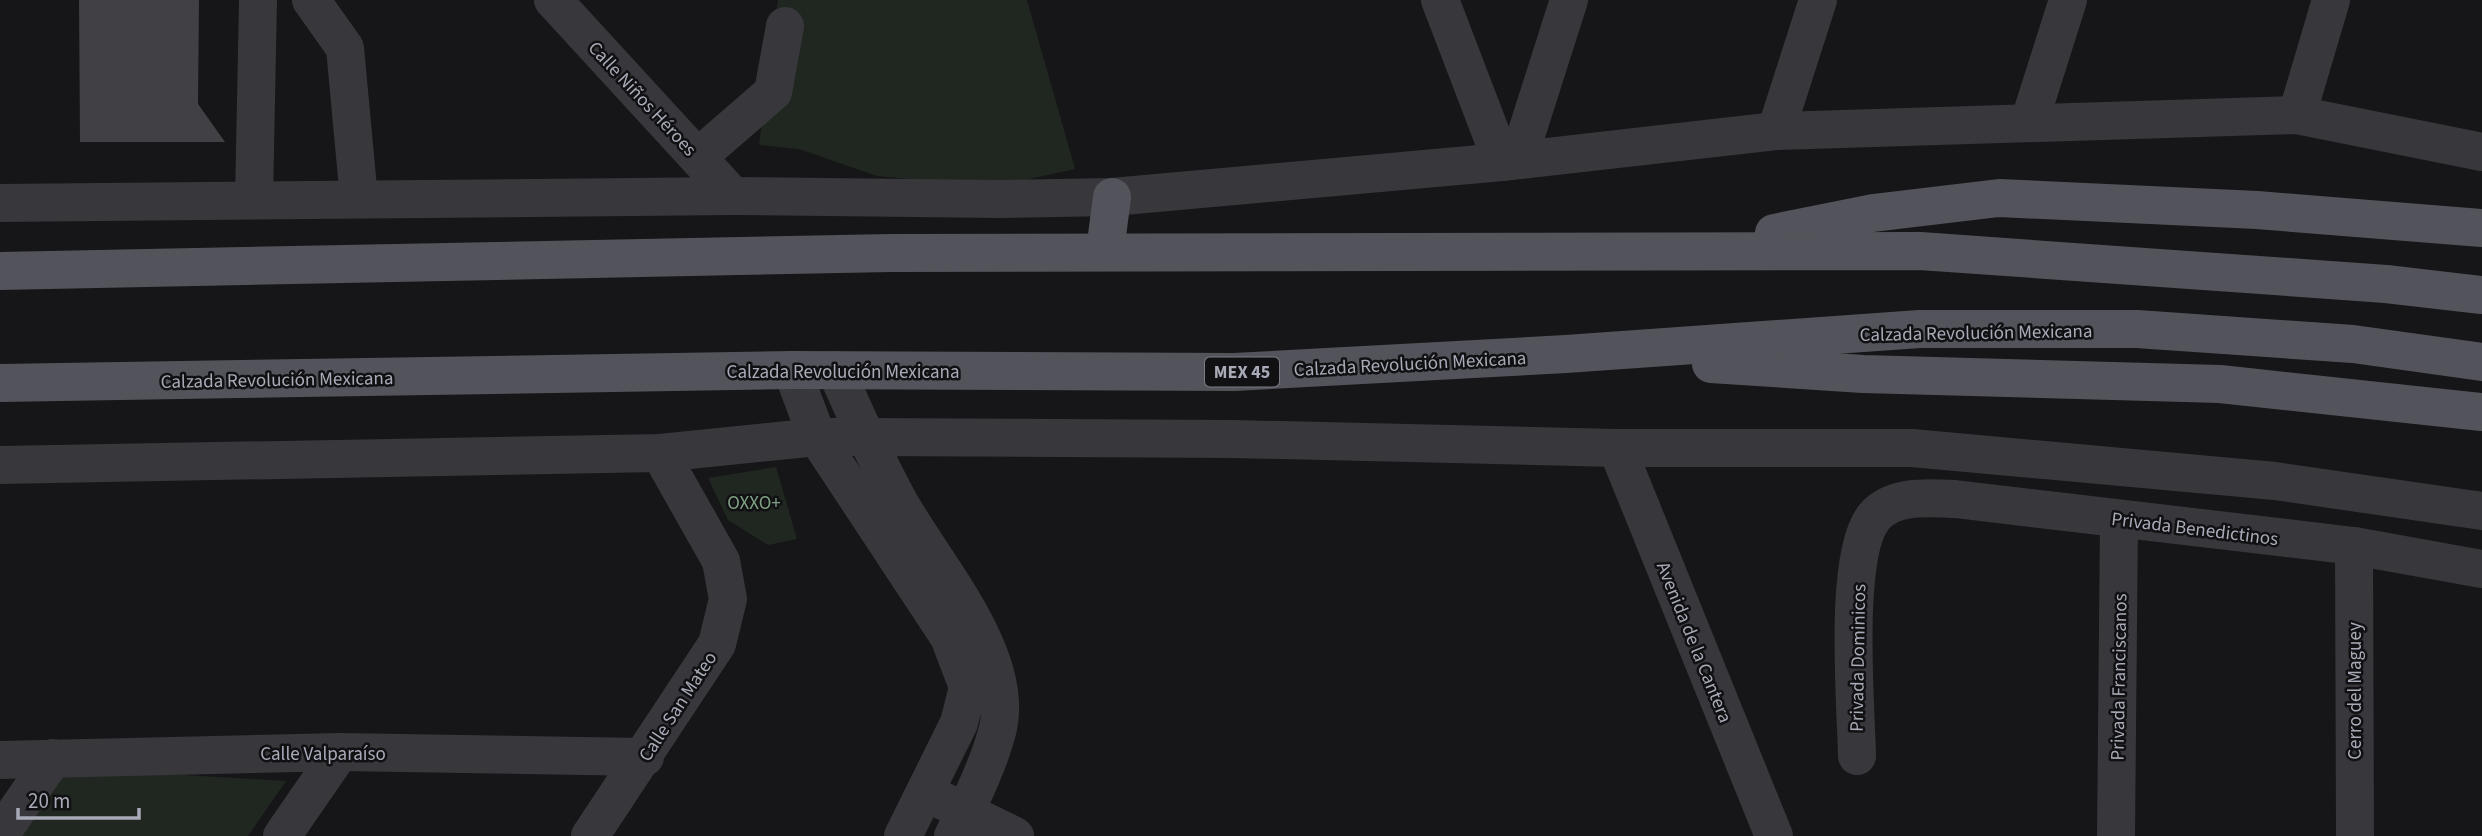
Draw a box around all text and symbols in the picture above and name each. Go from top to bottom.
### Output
street label: Calle Niños Héroes [581,35,702,163]
street label: Calzada Revolución Mexicana [1859,318,2093,349]
street label: Calzada Revolución Mexicana [1293,345,1527,384]
road number: MEX 45 [1205,358,1279,386]
street label: Calzada Revolución Mexicana [727,359,959,386]
street label: Calzada Revolución Mexicana [160,365,394,396]
park label: OXXO+ [727,490,781,517]
street label: Privada Benedictinos [2110,506,2280,553]
street label: Avenida de la Cantera [1649,558,1738,727]
street label: Privada Dominicos [1844,584,1873,732]
street label: Privada Franciscanos [2105,593,2134,761]
street label: Cerro del Maguey [2342,622,2369,760]
street label: Calle San Mateo [633,647,724,767]
street label: Calle Valparaíso [260,741,386,768]
scale bar [18,776,138,820]
text: 20 m [28,786,70,816]

